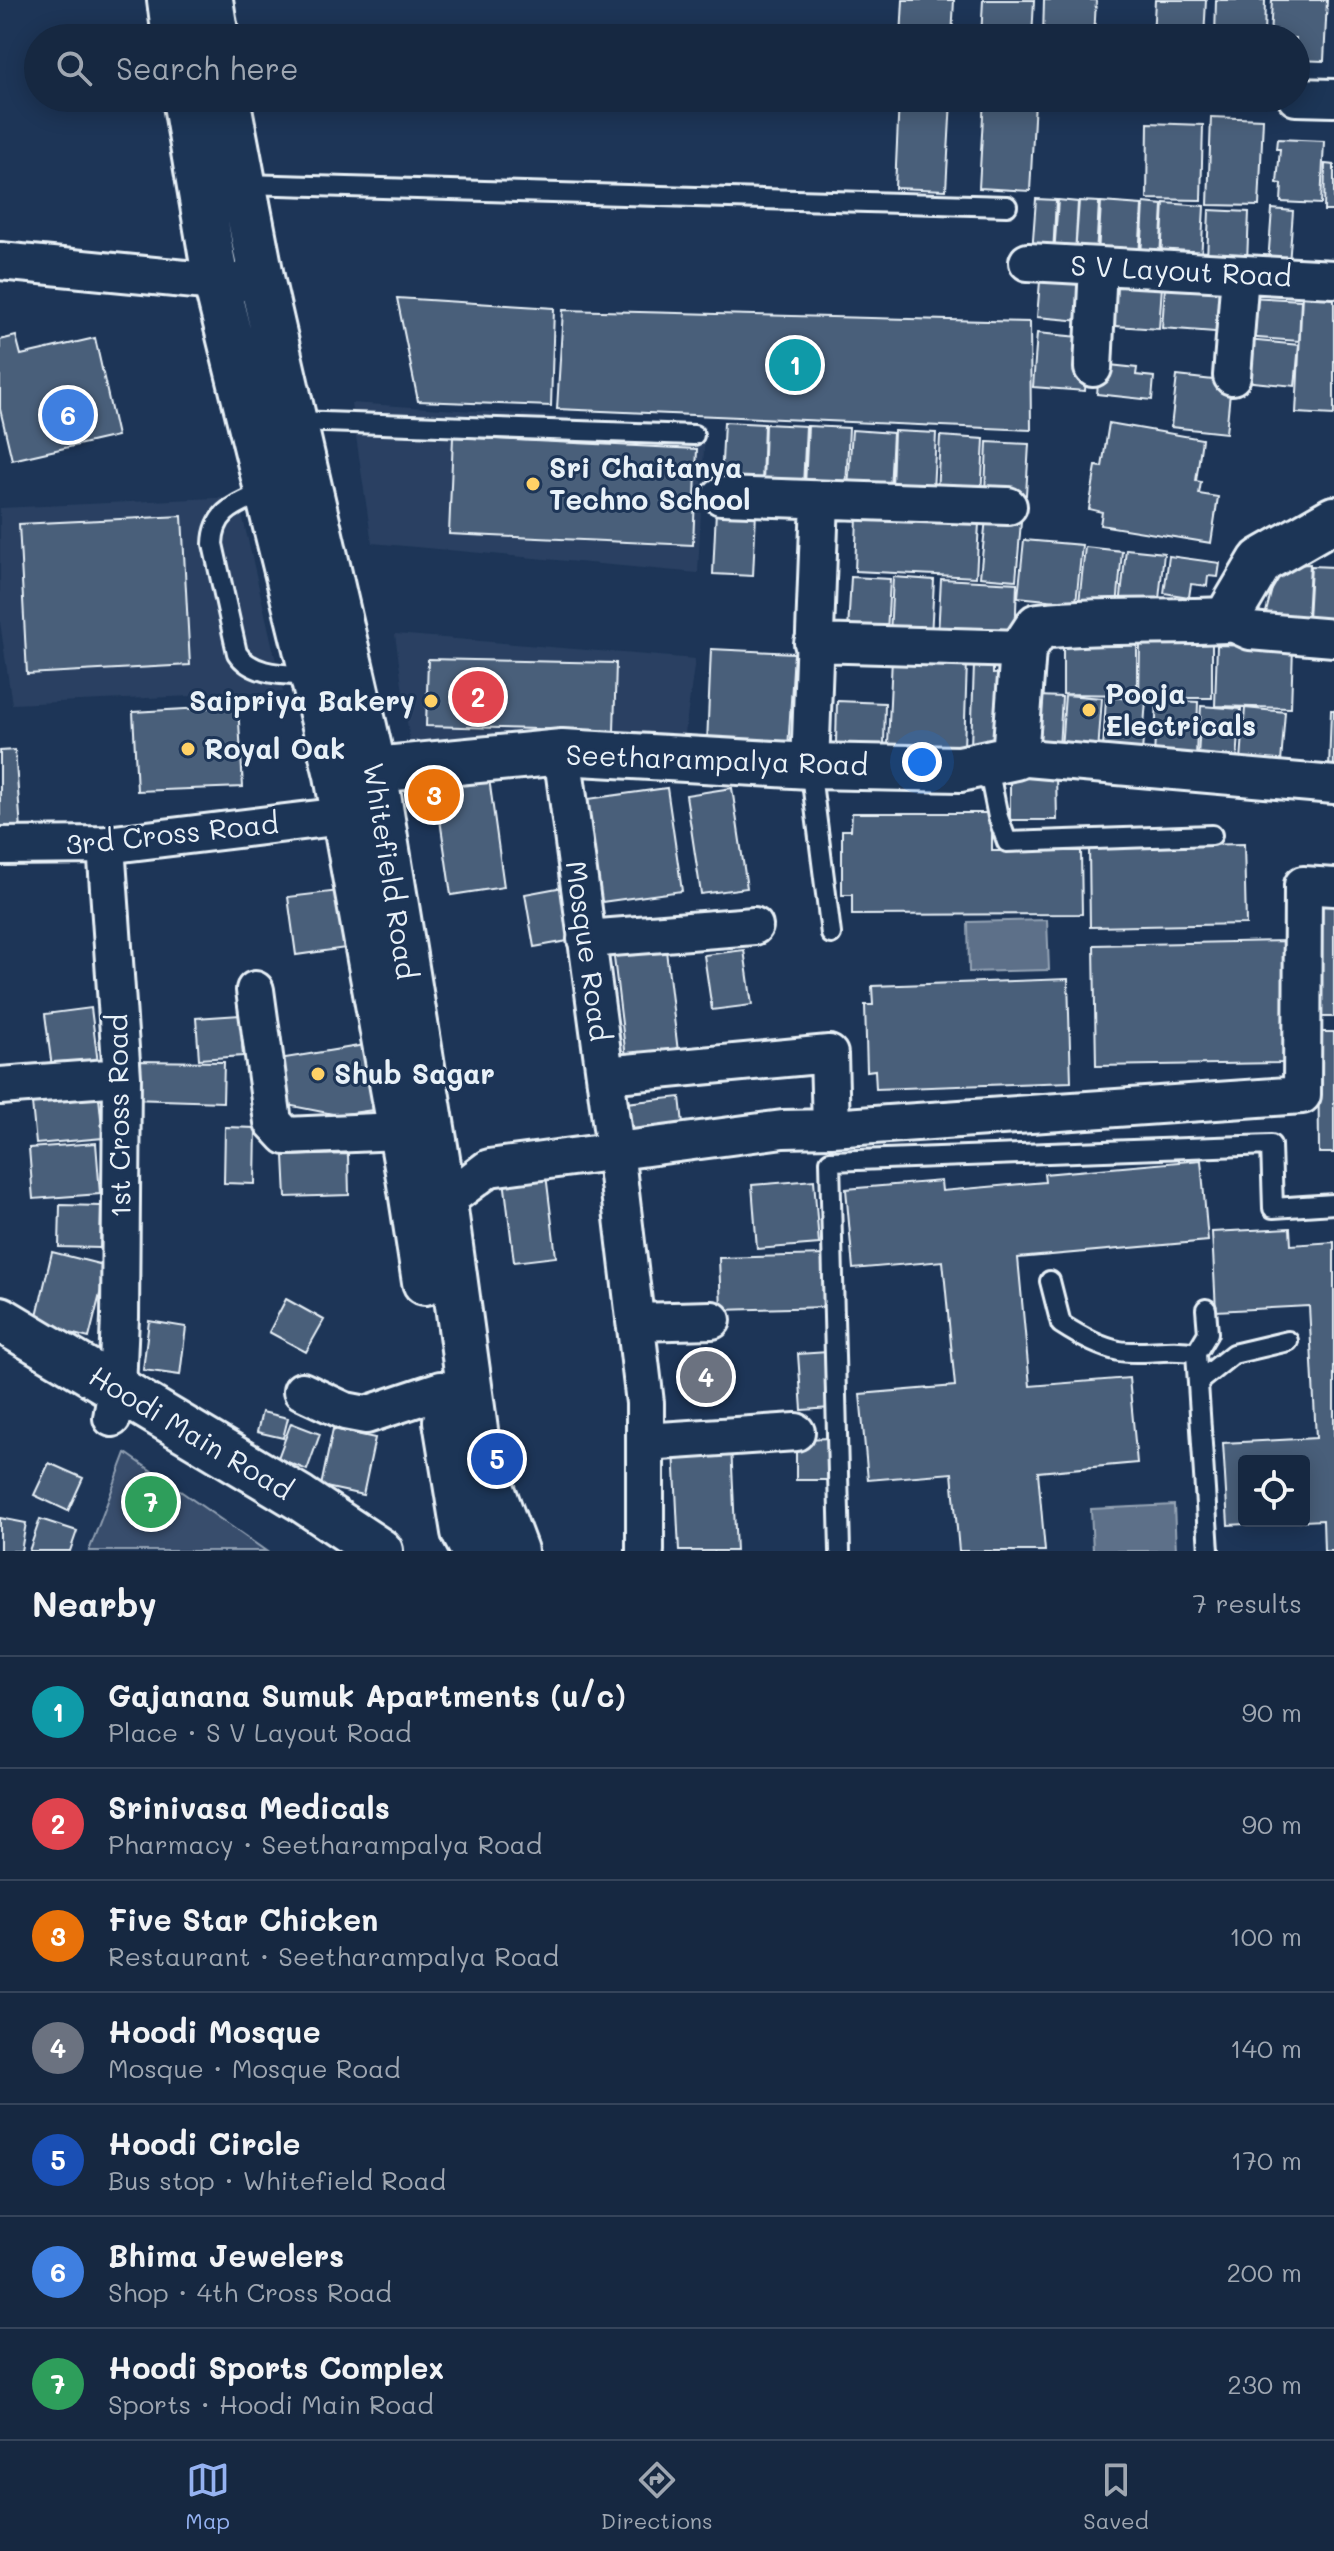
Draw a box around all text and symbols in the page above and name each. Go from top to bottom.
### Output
search box [24,24,1310,112]
icon: search [52,46,96,90]
text: Search here [116,48,299,88]
street label: S V Layout Road [1070,246,1293,294]
pin: 1 [769,335,821,395]
pin: 6 [42,385,94,445]
place label: Sri Chaitanya Techno School [549,449,751,517]
marker: Sri Chaitanya Techno School [524,475,542,493]
pin: 2 [452,667,504,727]
place label: Pooja Electricals [1105,675,1256,743]
place label: Saipriya Bakery [189,682,415,719]
marker: Saipriya Bakery [422,692,440,710]
marker: Pooja Electricals [1080,701,1098,719]
place label: Royal Oak [204,730,345,767]
street label: Seetharampalya Road [565,736,869,782]
marker: Royal Oak [179,740,197,758]
your location [902,742,942,782]
street label: Whitefield Road [356,760,426,982]
pin: 3 [408,765,460,825]
street label: 3rd Cross Road [64,804,280,862]
street label: Mosque Road [559,858,619,1043]
street label: 1st Cross Road [98,1014,138,1218]
place label: Shub Sagar [334,1055,495,1091]
marker: Shub Sagar [309,1065,327,1083]
pin: 4 [680,1347,732,1407]
street label: Hoodi Main Road [83,1357,300,1507]
pin: 5 [471,1429,523,1489]
map controls [1238,1455,1310,1527]
button: locate [1238,1455,1310,1527]
pin: 7 [125,1472,177,1532]
text: Nearby [32,1581,157,1626]
text: 7 results [1193,1586,1302,1620]
text: Gajanana Sumuk Apartments (u/c) [108,1675,626,1715]
text: 1 [52,1695,64,1729]
text: 90 m [1242,1695,1302,1729]
text: Place · S V Layout Road [108,1715,412,1749]
text: Srinivasa Medicals [108,1787,390,1827]
text: 2 [51,1807,65,1841]
text: 90 m [1242,1807,1302,1841]
text: Pharmacy · Seetharampalya Road [108,1827,542,1861]
text: Five Star Chicken [108,1899,378,1939]
text: 3 [50,1919,66,1953]
text: 100 m [1229,1919,1302,1953]
text: Restaurant · Seetharampalya Road [108,1939,559,1973]
text: Hoodi Mosque [108,2011,321,2051]
text: 4 [50,2031,66,2065]
text: 140 m [1230,2031,1302,2065]
text: Mosque · Mosque Road [108,2051,401,2085]
text: Hoodi Circle [108,2123,300,2163]
text: 5 [50,2143,66,2177]
text: 170 m [1231,2143,1302,2177]
text: Bus stop · Whitefield Road [108,2163,446,2197]
text: Bhima Jewelers [108,2235,344,2275]
text: 6 [50,2255,66,2289]
text: 200 m [1226,2255,1302,2289]
text: Shop · 4th Cross Road [108,2275,392,2309]
text: Hoodi Sports Complex [108,2347,444,2387]
text: 7 [51,2367,65,2401]
text: 230 m [1227,2367,1302,2401]
text: Sports · Hoodi Main Road [108,2387,434,2421]
tab: Map [185,2458,230,2535]
tab: Directions [601,2458,713,2535]
tab: Saved [1083,2458,1149,2535]

